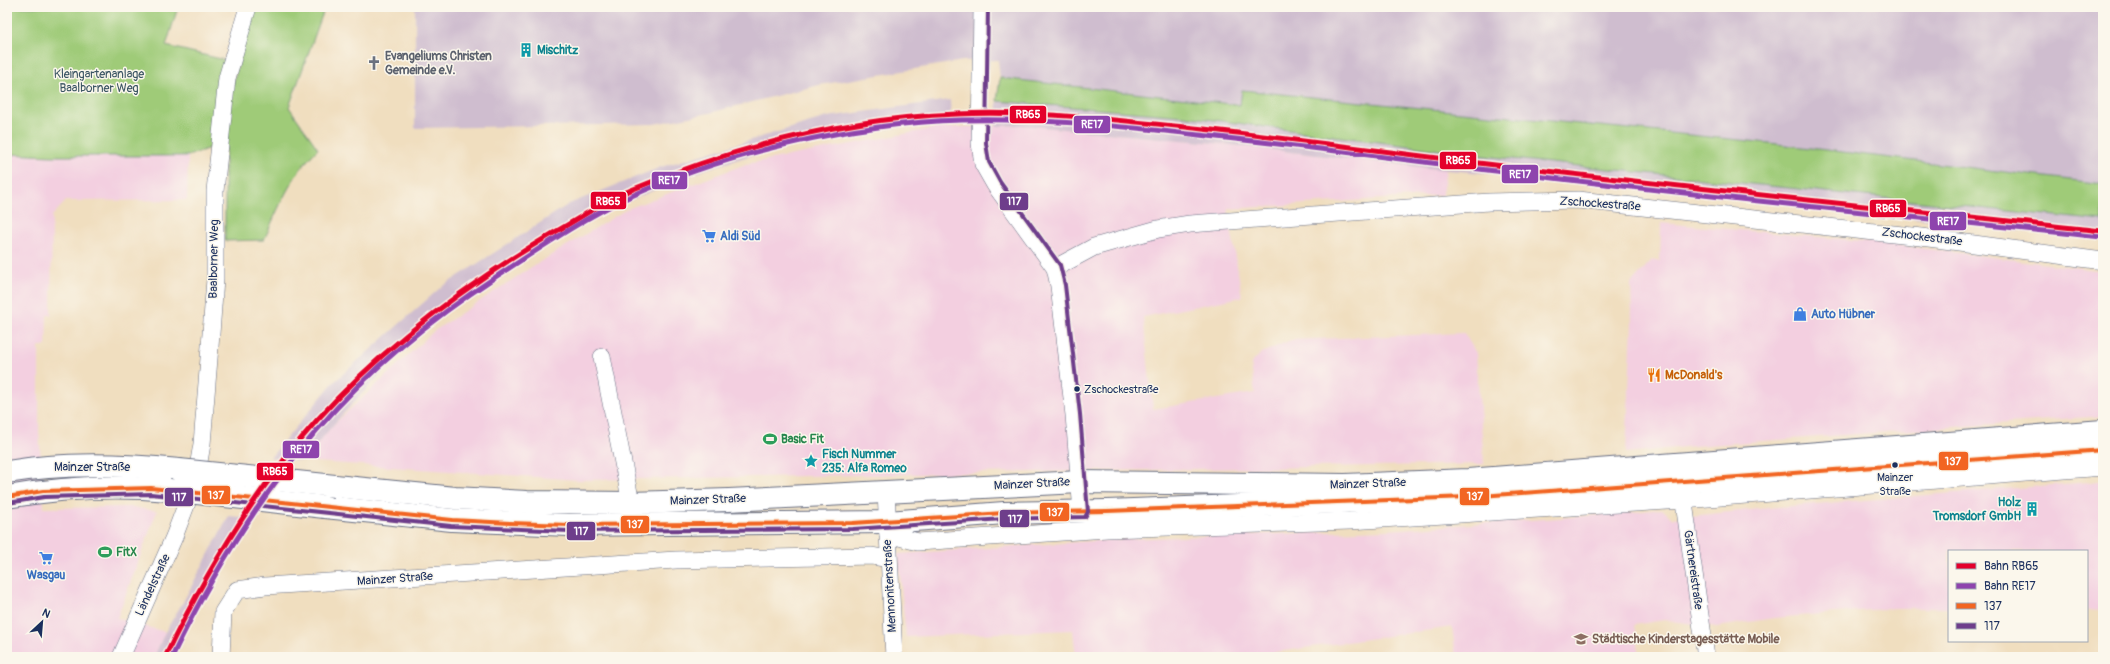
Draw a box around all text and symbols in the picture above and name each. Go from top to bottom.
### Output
building icon: Mischitz [518,42,534,58]
place label: Mischitz [537,43,579,58]
place label: Evangeliums Christen Gemeinde e.V. [385,49,492,78]
church icon: Evangeliums Christen Gemeinde e.V. [366,55,382,71]
park label: Kleingartenanlage Baalborner Weg [54,67,144,96]
line badge: RB65 [1009,105,1047,124]
text: RB65 [1016,108,1041,121]
line badge: RE17 [1073,115,1111,134]
text: RE17 [1081,118,1103,131]
line badge: RB65 [1439,151,1477,170]
text: RB65 [1446,154,1471,167]
line badge: RE17 [1501,164,1539,184]
text: RE17 [1509,168,1531,181]
line badge: RE17 [651,171,688,190]
text: RE17 [658,174,680,187]
line badge: RB65 [590,191,627,210]
line badge: 117 [999,192,1029,211]
street label: Zschockestraße [1559,194,1641,214]
text: RB65 [596,195,621,208]
text: 117 [1007,195,1021,208]
line badge: RB65 [1869,199,1907,218]
text: RB65 [1876,202,1901,215]
line badge: RE17 [1929,211,1967,231]
text: RE17 [1937,215,1959,228]
street label: Baalborner Weg [206,219,222,299]
street label: Zschockestraße [1881,225,1963,249]
supermarket icon: Aldi Süd [701,228,717,244]
place label: Aldi Süd [720,229,760,244]
shop icon: Auto Hübner [1792,306,1808,322]
place label: Auto Hübner [1811,307,1876,322]
restaurant icon: McDonald's [1646,367,1662,383]
place label: McDonald's [1665,368,1723,383]
place label: Zschockestraße [1084,383,1159,396]
marker: Zschockestraße [1072,384,1082,394]
sports icon: Basic Fit [762,431,778,447]
place label: Basic Fit [781,432,825,447]
line badge: RE17 [282,440,320,459]
text: RE17 [290,443,312,456]
place label: Fisch Nummer 235: Alfa Romeo [822,447,907,476]
line badge: 137 [1938,451,1969,471]
place icon: Fisch Nummer 235: Alfa Romeo [803,453,819,469]
text: 137 [1945,455,1961,468]
street label: Mainzer Straße [54,460,130,475]
marker: Mainzer Straße [1890,460,1900,470]
line badge: RB65 [256,462,294,481]
text: RB65 [263,465,288,478]
place label: Mainzer Straße [1877,471,1913,498]
street label: Mainzer Straße [994,475,1071,493]
street label: Mainzer Straße [1330,475,1406,493]
line badge: 137 [201,485,231,505]
line badge: 117 [164,487,194,507]
line badge: 137 [1459,487,1490,506]
text: 137 [208,489,224,502]
text: 137 [1467,490,1483,503]
text: 117 [172,491,186,504]
street label: Mainzer Straße [670,491,746,509]
place label: Holz Tromsdorf GmbH [1932,495,2022,524]
building icon: Holz Tromsdorf GmbH [2024,501,2040,517]
line badge: 137 [1039,502,1070,522]
text: 137 [1047,506,1063,519]
line badge: 117 [999,509,1030,528]
text: 117 [1008,513,1022,526]
line badge: 137 [620,515,650,534]
text: 137 [627,518,643,531]
line badge: 117 [566,521,596,541]
text: 117 [574,525,588,538]
street label: Gärtnereistraße [1680,529,1706,611]
street label: Mennonitenstraße [880,539,900,633]
sports icon: FitX [97,544,113,560]
place label: FitX [116,545,137,560]
supermarket icon: Wasgau [38,550,54,566]
legend [1948,550,2088,642]
street label: Ländelstraße [132,552,174,618]
text: Bahn RB65 [1984,559,2039,574]
place label: Wasgau [27,568,65,583]
street label: Mainzer Straße [356,569,434,589]
text: Bahn RE17 [1984,579,2036,594]
text: 137 [1984,599,2002,614]
north arrow [22,602,62,642]
text: N [40,606,53,621]
text: 117 [1984,619,2000,634]
school or university icon: Städtische Kinderstagesstätte Mobile [1573,631,1589,647]
place label: Städtische Kinderstagesstätte Mobile [1592,632,1780,647]

